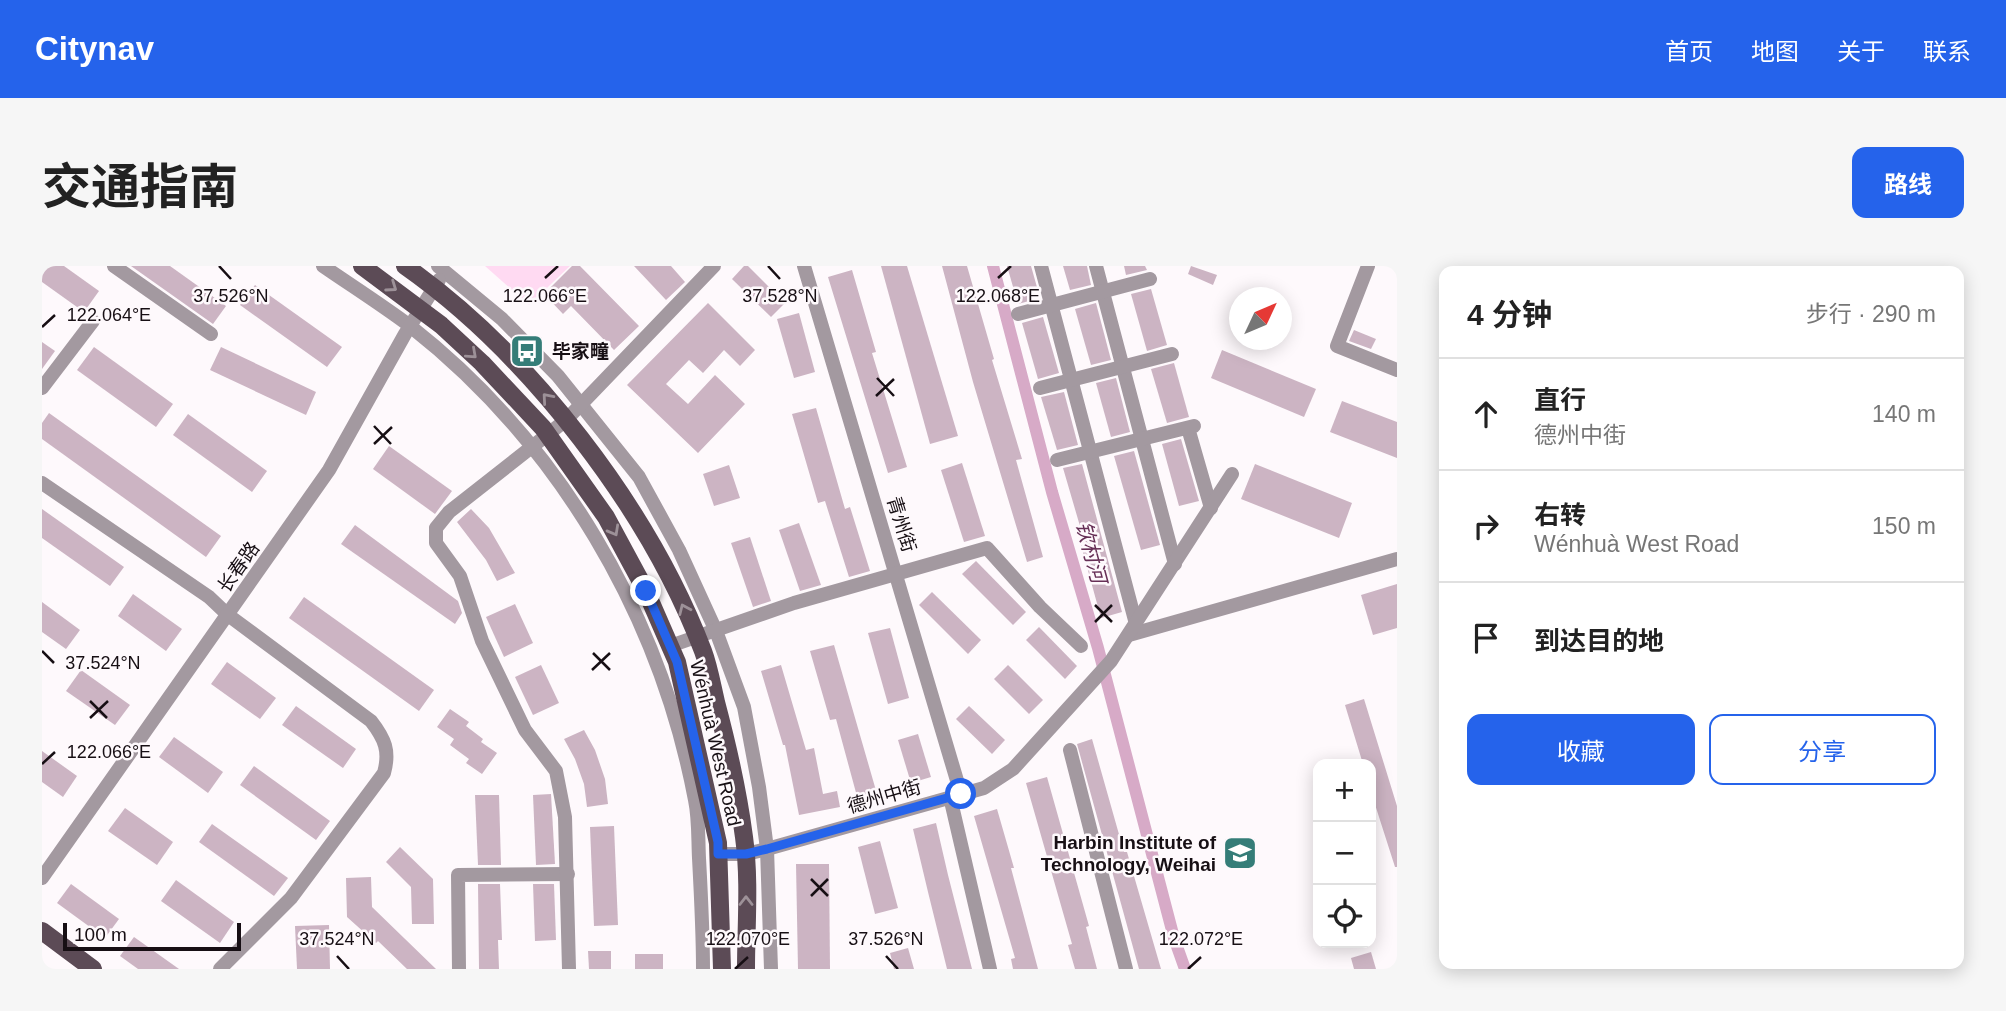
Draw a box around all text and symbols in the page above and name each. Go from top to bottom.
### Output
text: Citynav [35,30,154,67]
text: 首页 [1665,38,1713,65]
text: 地图 [1751,38,1799,65]
text: 关于 [1837,38,1885,65]
text: 联系 [1923,38,1971,65]
button: 路线 [1852,147,1964,218]
text: 交通指南 [42,160,238,214]
one-way arrow [384,279,397,291]
text: 37.526°N [193,286,269,306]
text: 122.066°E [503,286,587,306]
text: 37.528°N [742,286,818,306]
text: 122.068°E [956,286,1040,306]
north arrow [1229,287,1292,350]
text: 4 分钟 [1467,298,1552,331]
text: 步行 · 290 m [1806,301,1936,327]
text: 122.064°E [67,305,151,325]
bus stop icon: 毕家疃 [508,332,546,370]
place label: 毕家疃 [552,341,609,362]
one-way arrow [464,345,477,358]
text: 直行 [1534,385,1586,415]
one-way arrow [543,393,555,406]
icon: ahead [1467,395,1505,433]
text: 140 m [1872,401,1936,427]
text: 德州中街 [1534,422,1626,448]
street label: 青州街 [883,494,920,554]
text: 右转 [1534,500,1586,530]
icon: right [1467,507,1505,545]
text: 150 m [1872,513,1936,539]
water label: 钦村河 [1072,518,1112,589]
one-way arrow [605,524,619,536]
text: Wénhuà West Road [1534,531,1739,557]
street label: 长春路 [213,538,263,597]
route end [630,575,661,606]
one-way arrow [678,603,692,616]
icon: arrive [1467,619,1505,657]
text: 到达目的地 [1534,626,1664,656]
text: 37.524°N [65,653,141,673]
street label: Wénhuà West Road [686,658,745,828]
button: 收藏 [1467,714,1695,785]
button: 分享 [1709,714,1936,785]
text: 122.066°E [67,742,151,762]
map controls [1313,759,1376,948]
button: + [1313,759,1376,822]
street label: 德州中街 [845,776,924,817]
route start [945,778,976,809]
button: − [1313,822,1376,885]
place label: Harbin Institute of Technology, Weihai [1041,832,1217,875]
school or university icon: Harbin Institute of Technology, Weihai [1221,834,1259,872]
button: locate [1313,885,1376,948]
one-way arrow [738,895,754,906]
scale bar [63,920,242,952]
text: 100 m [74,924,127,945]
text: 37.524°N [299,929,375,949]
text: 122.070°E [706,929,790,949]
text: 37.526°N [848,929,924,949]
text: 122.072°E [1159,929,1243,949]

